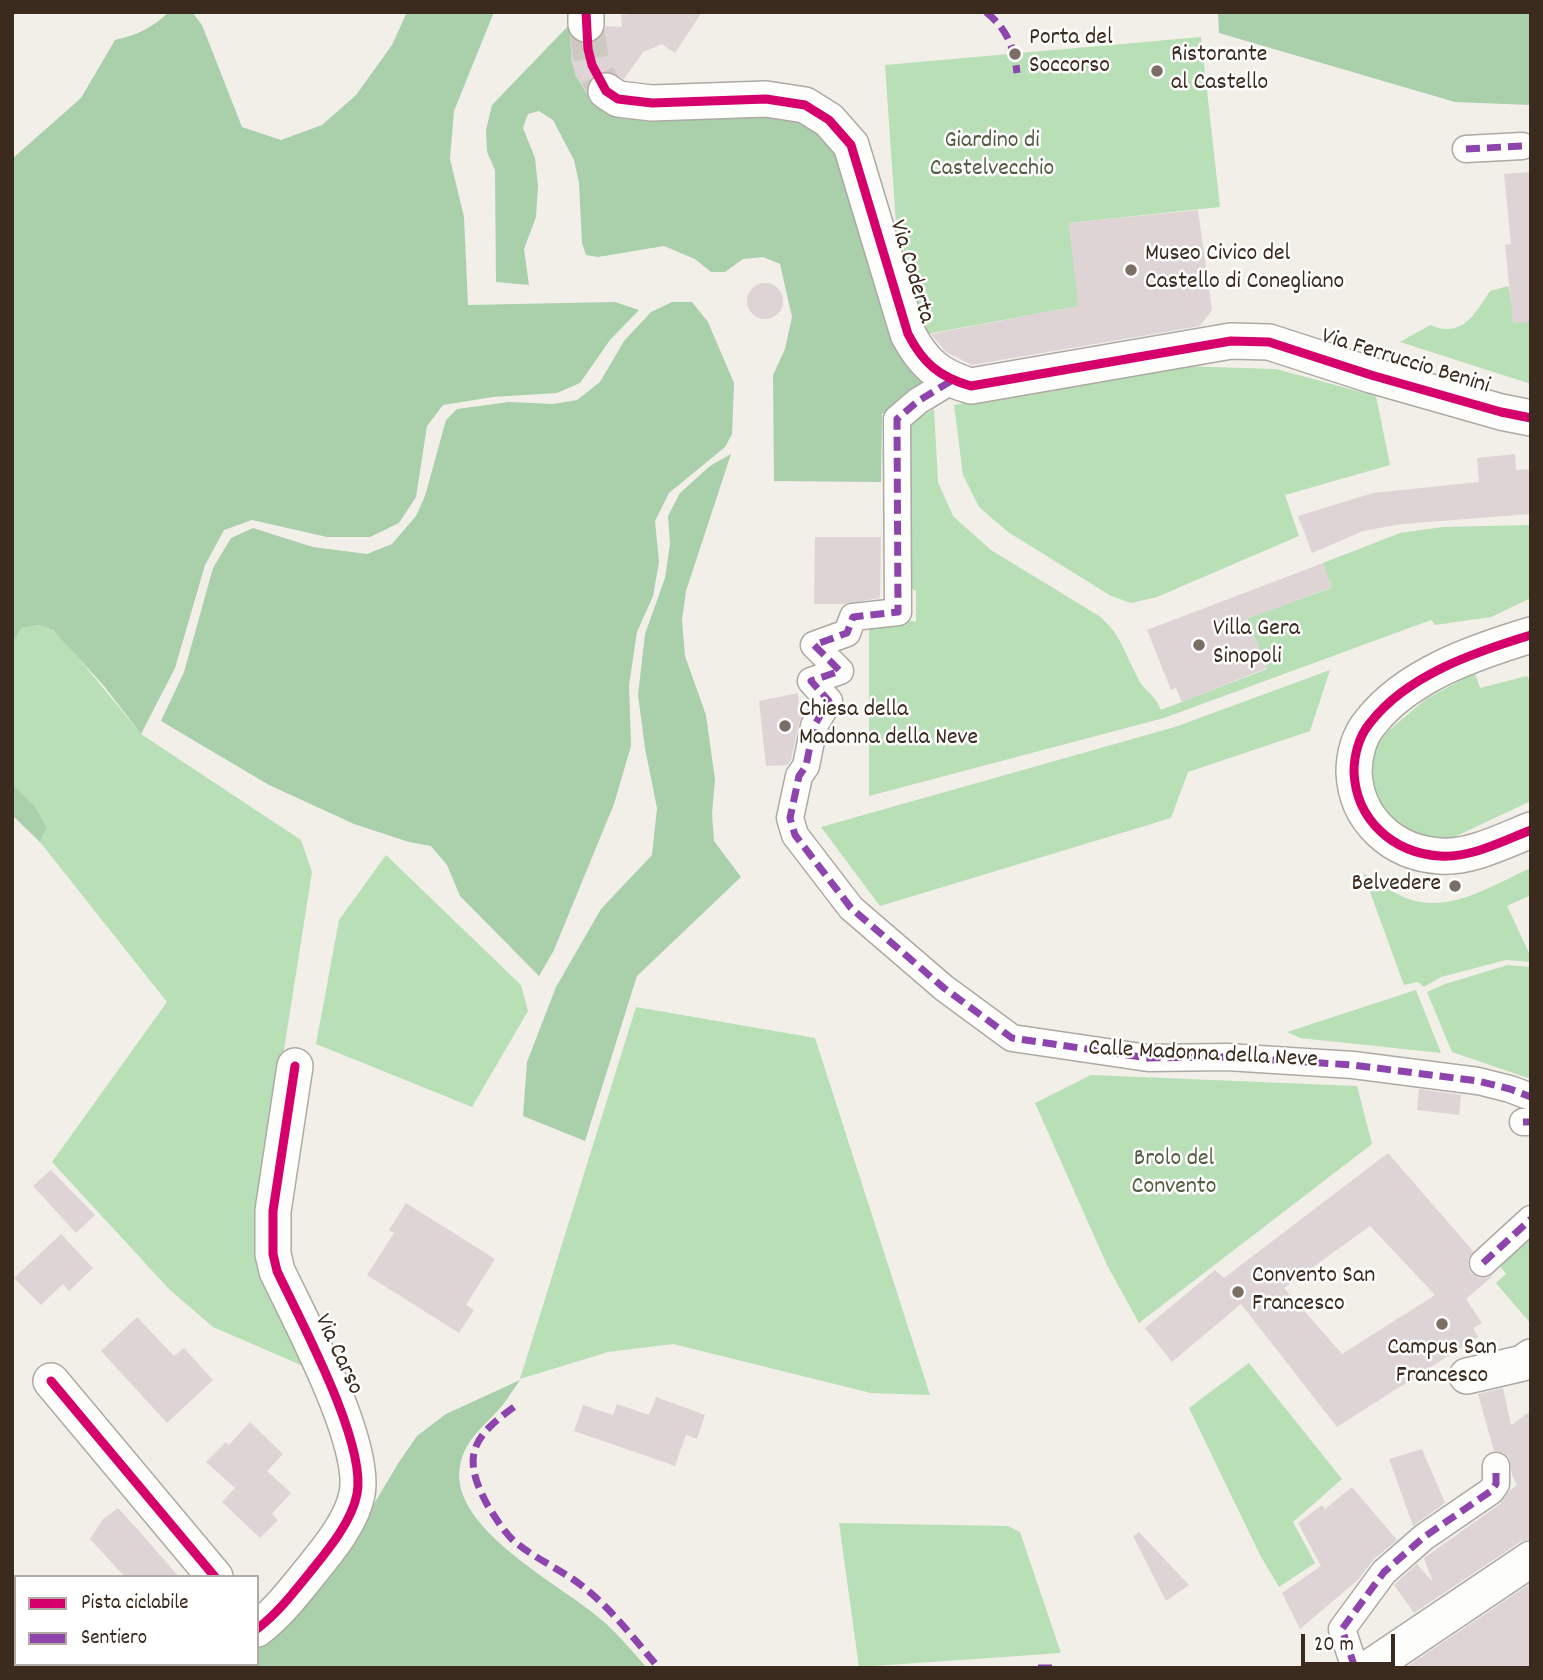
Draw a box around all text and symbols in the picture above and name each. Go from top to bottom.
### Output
place label: Porta del Soccorso [1029,26,1113,82]
place label: Ristorante al Castello [1171,43,1268,99]
marker: Porta del Soccorso [1007,46,1023,62]
marker: Ristorante al Castello [1149,63,1165,79]
park label: Giardino di Castelvecchio [930,129,1054,185]
street label: Via Coderta [881,217,939,327]
place label: Museo Civico del Castello di Conegliano [1145,242,1344,298]
marker: Museo Civico del Castello di Conegliano [1123,262,1139,278]
street label: Via Ferruccio Benini [1317,324,1493,402]
place label: Villa Gera Sinopoli [1213,617,1300,673]
marker: Villa Gera Sinopoli [1191,637,1207,653]
place label: Chiesa della Madonna della Neve [799,698,978,754]
marker: Chiesa della Madonna della Neve [777,718,793,734]
place label: Belvedere [1352,872,1441,900]
marker: Belvedere [1447,878,1463,894]
street label: Calle Madonna della Neve [1088,1036,1318,1076]
park label: Brolo del Convento [1132,1147,1216,1203]
place label: Convento San Francesco [1252,1264,1375,1320]
marker: Convento San Francesco [1230,1284,1246,1300]
street label: Via Carso [306,1310,368,1400]
marker: Campus San Francesco [1434,1316,1450,1332]
place label: Campus San Francesco [1387,1336,1497,1392]
legend [14,1575,259,1666]
text: Pista ciclabile [81,1589,188,1619]
scale bar [1305,1620,1400,1664]
text: Sentiero [81,1624,147,1654]
text: 20 m [1314,1631,1354,1661]

